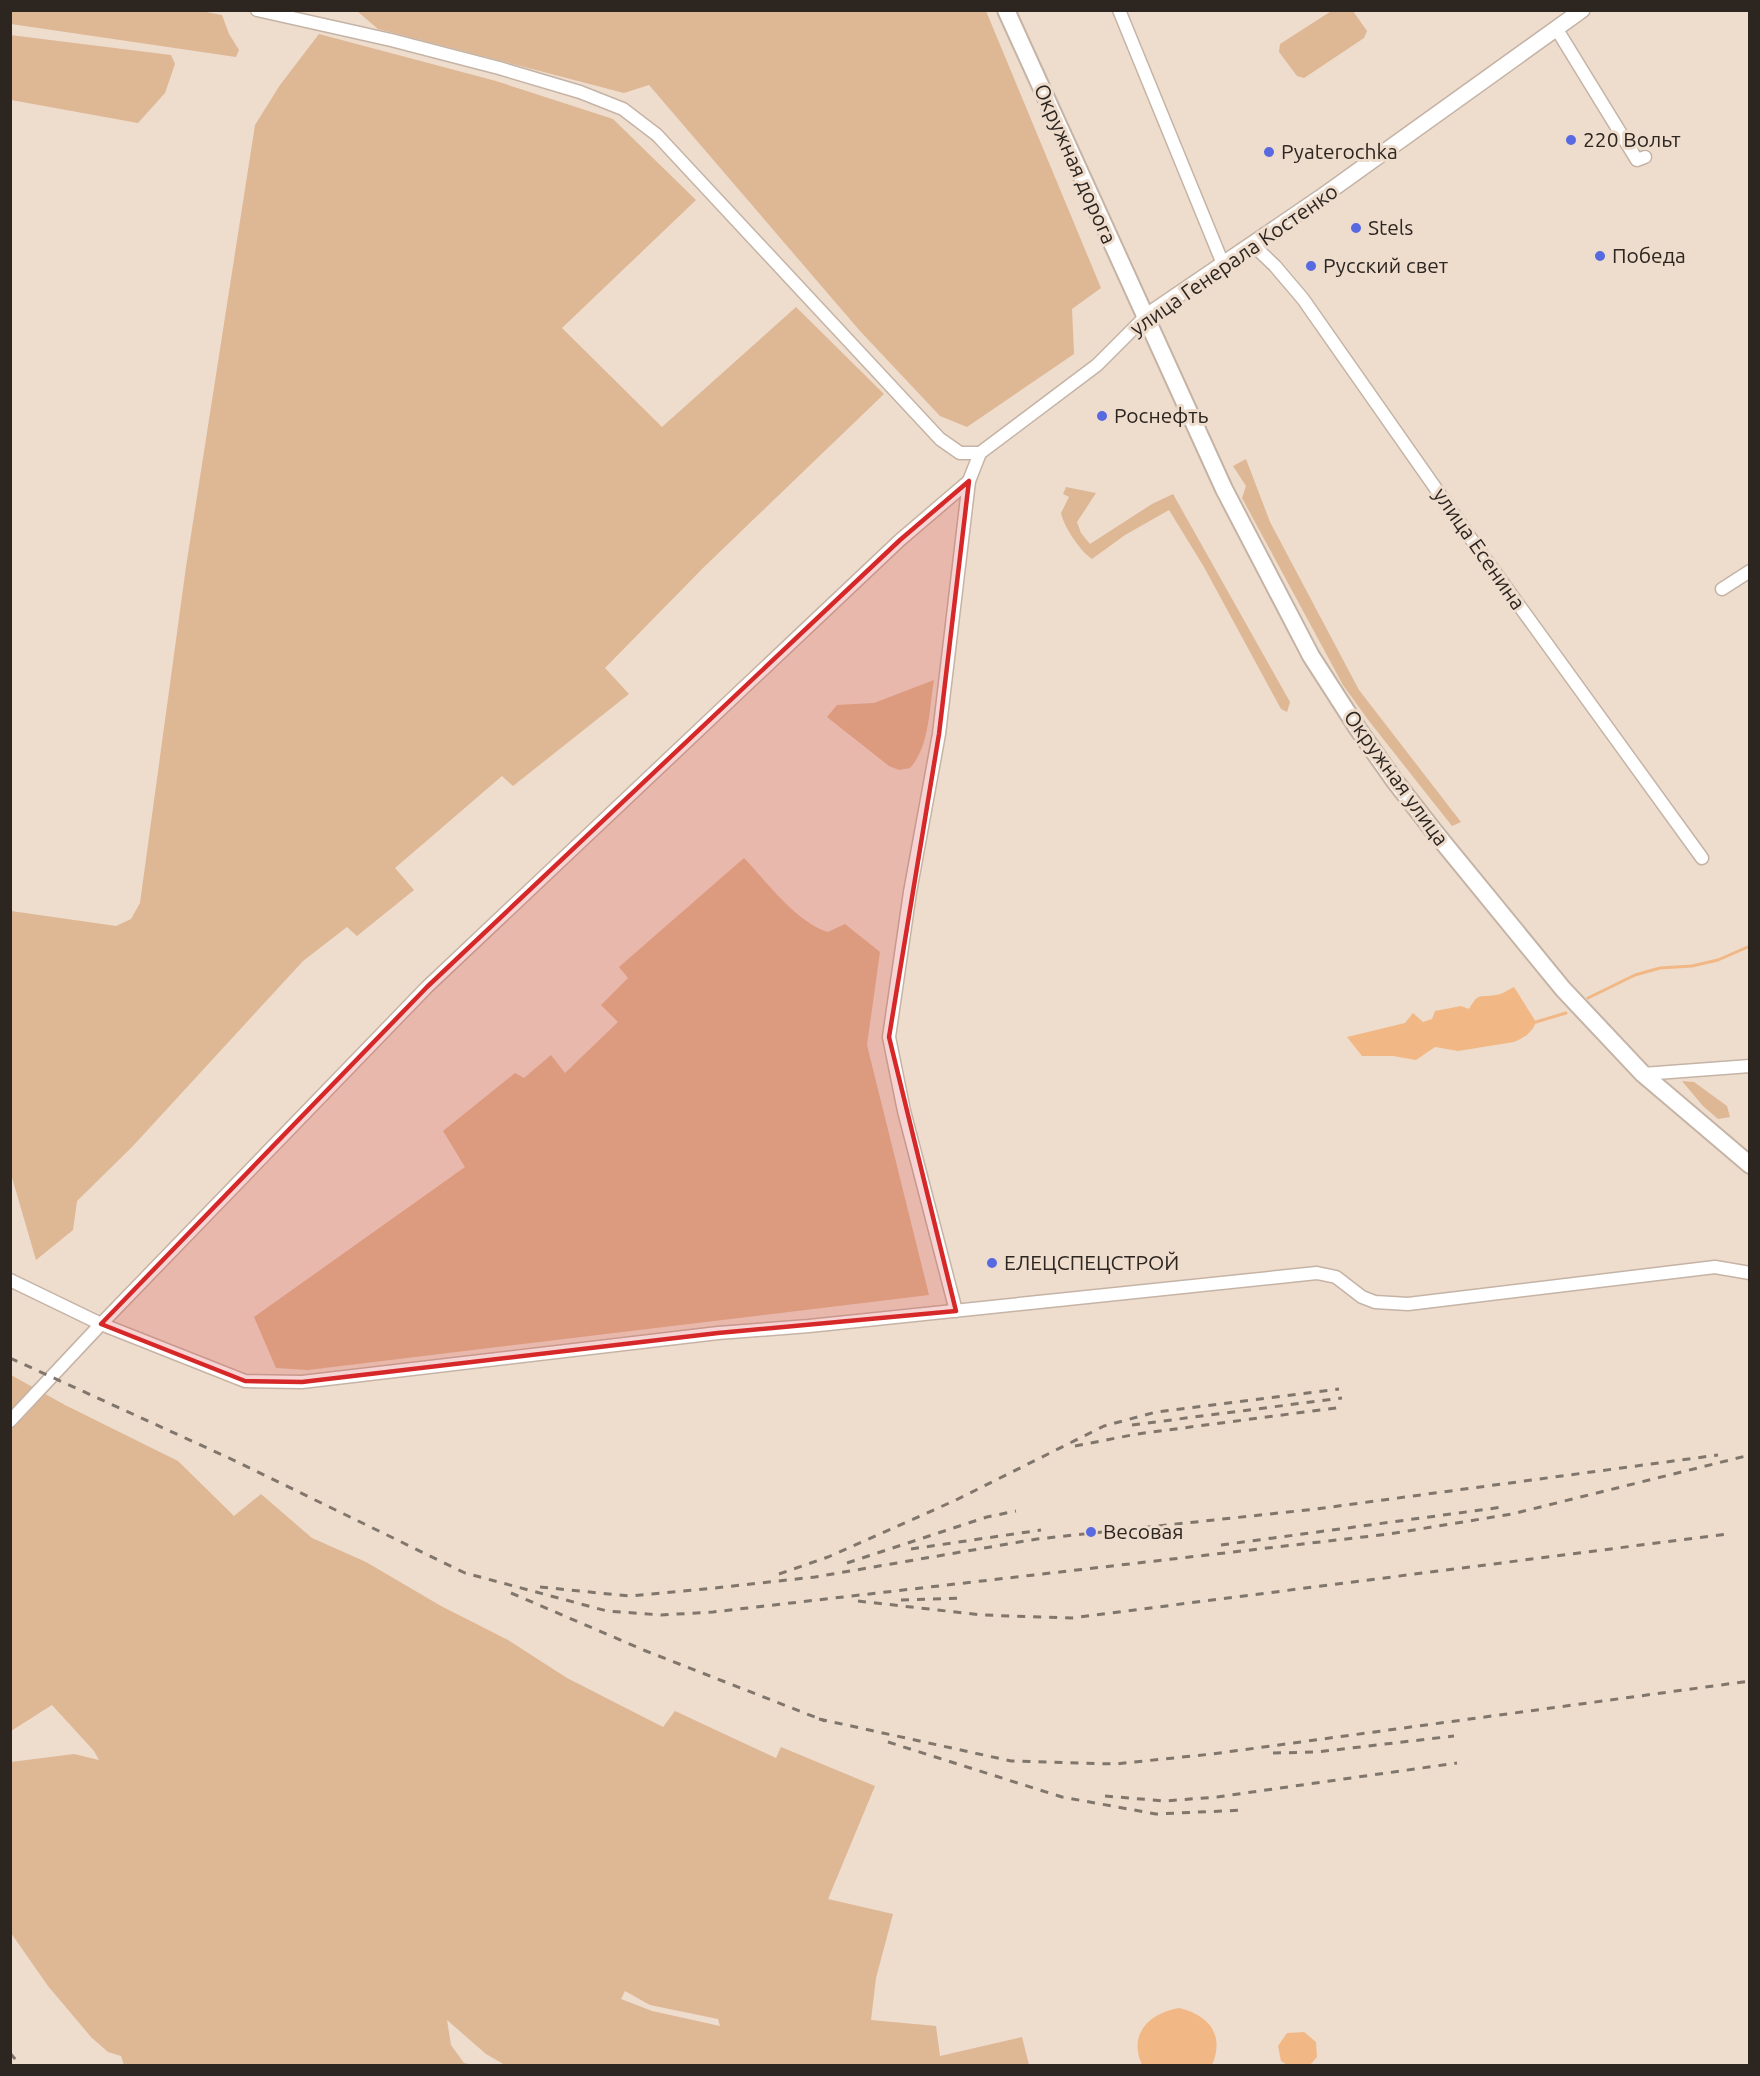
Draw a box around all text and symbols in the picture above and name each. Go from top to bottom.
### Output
street label: Окружная дорога [1030,80,1122,247]
place label: 220 Вольт [1583,127,1681,151]
marker: 220 Вольт [1564,133,1578,147]
place label: Pyaterochka [1281,139,1398,163]
marker: Pyaterochka [1262,145,1276,159]
street label: улица Генерала Костенко [1125,178,1342,340]
place label: Stels [1368,215,1413,239]
marker: Stels [1349,221,1363,235]
place label: Победа [1612,243,1686,267]
marker: Победа [1593,249,1607,263]
place label: Русский свет [1323,253,1449,277]
marker: Русский свет [1304,259,1318,273]
place label: Роснефть [1114,403,1208,427]
marker: Роснефть [1095,409,1109,423]
street label: улица Есенина [1429,483,1531,614]
street label: Окружная улица [1340,705,1454,850]
place label: ЕЛЕЦСПЕЦСТРОЙ [1004,1250,1179,1274]
marker: ЕЛЕЦСПЕЦСТРОЙ [985,1256,999,1270]
place label: Весовая [1103,1519,1184,1543]
marker: Весовая [1084,1525,1098,1539]

